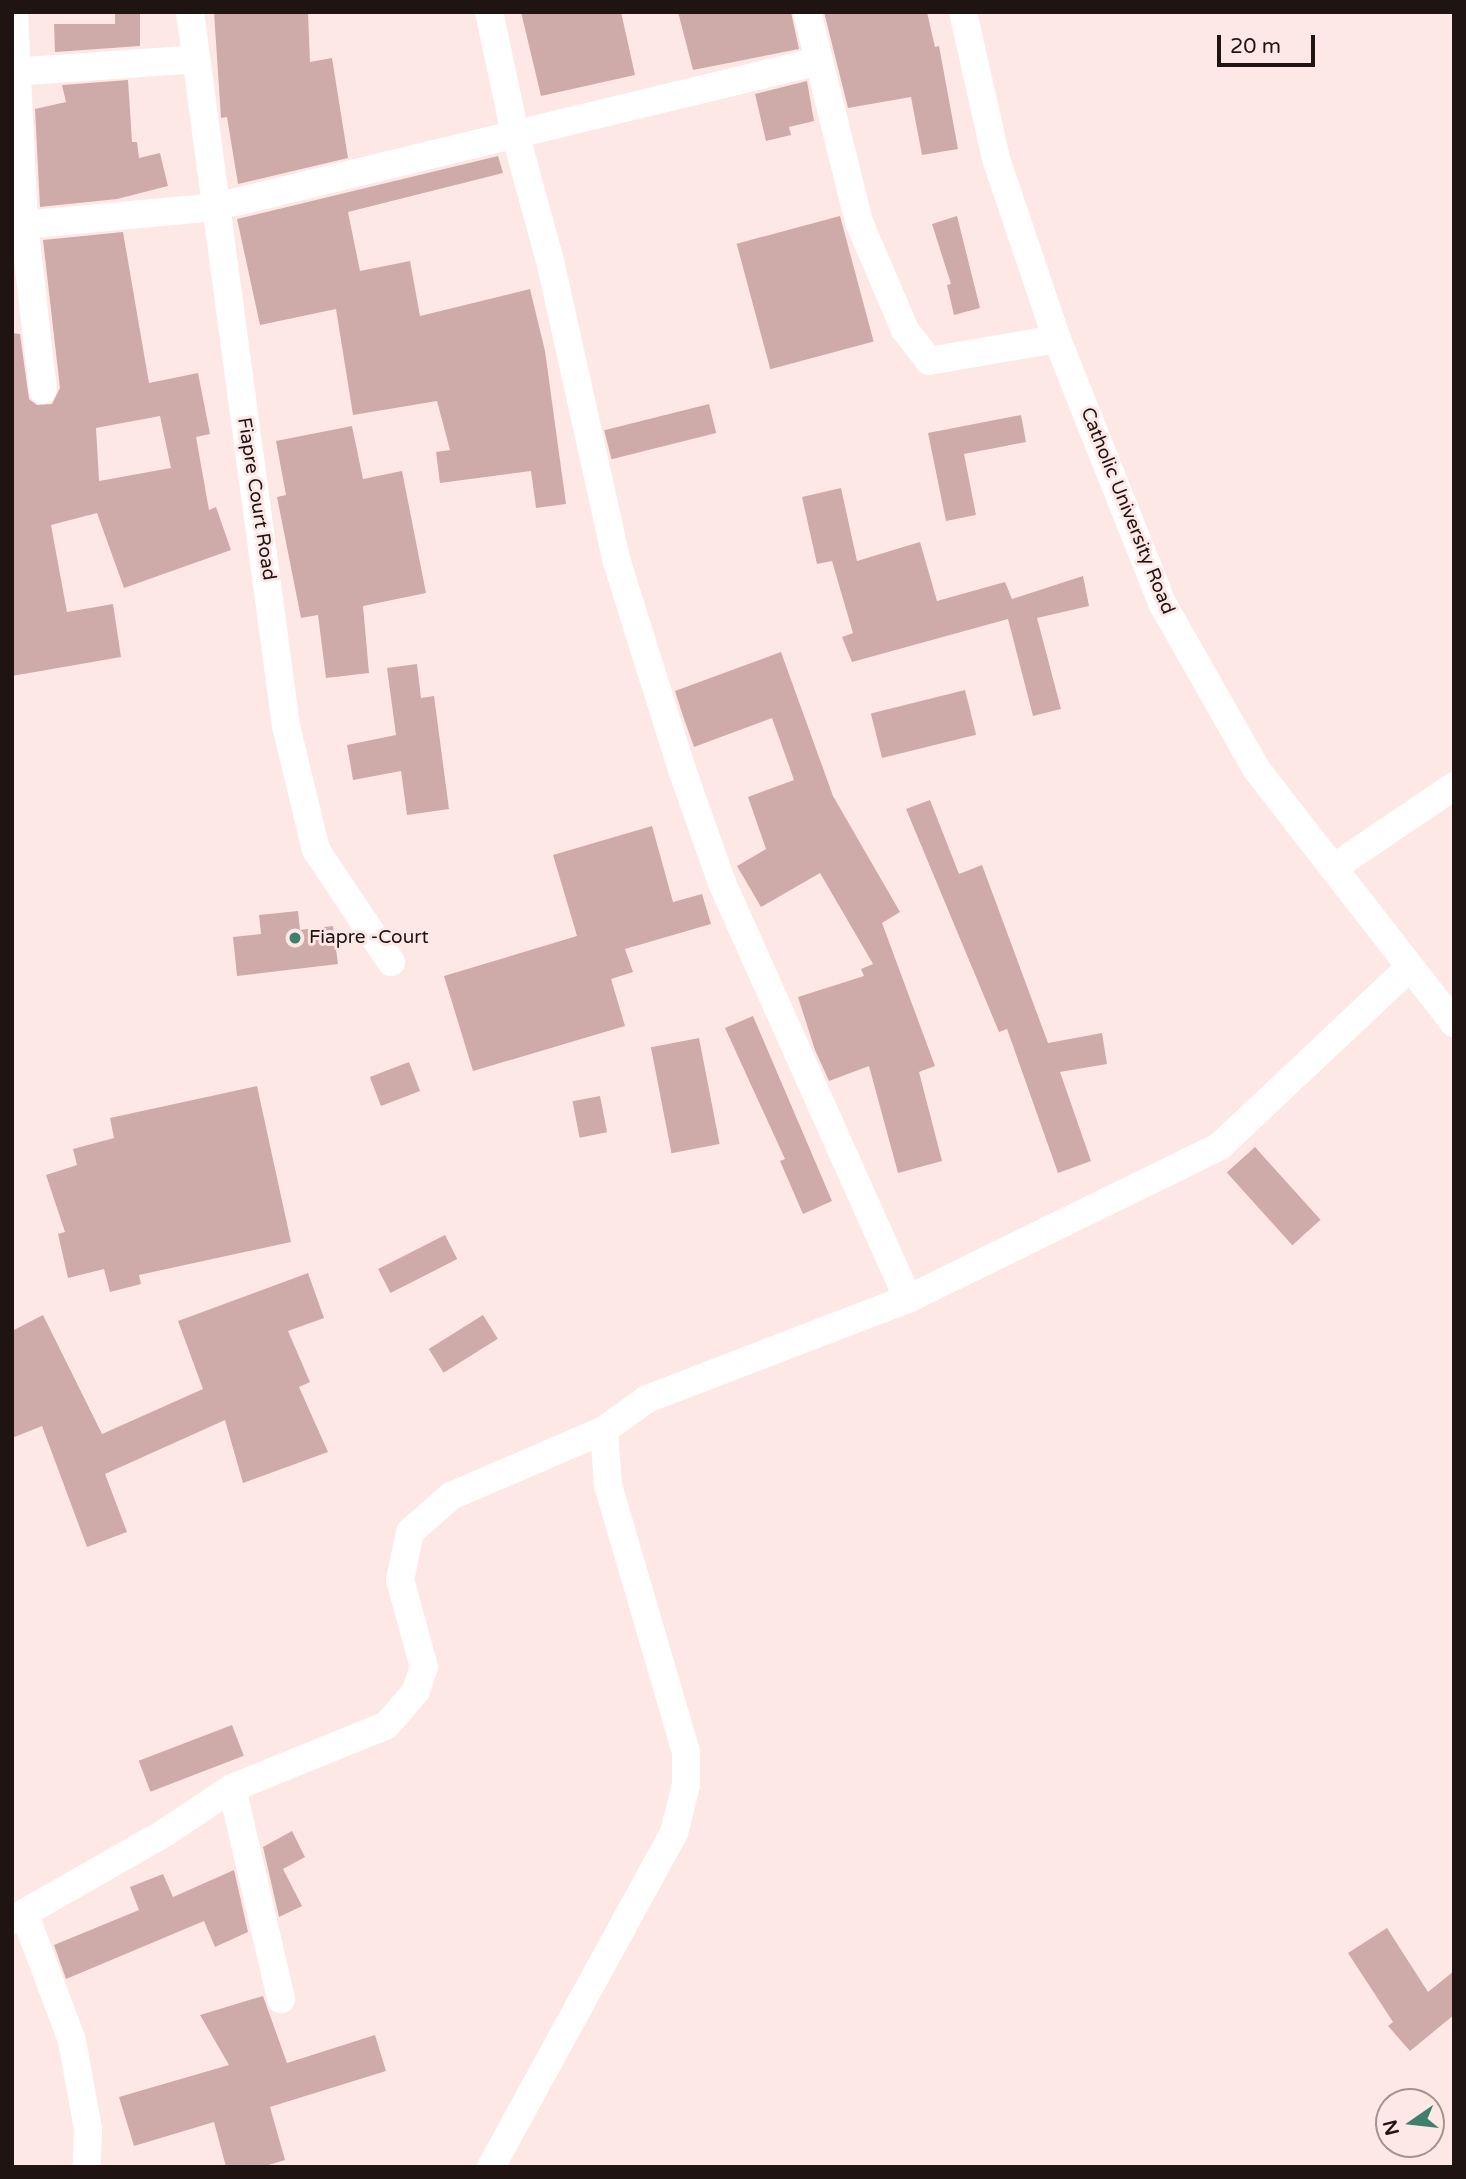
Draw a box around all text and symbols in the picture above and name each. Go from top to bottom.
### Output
scale bar [1221,21,1319,65]
text: 20 m [1230,34,1281,59]
street label: Catholic University Road [1075,404,1179,618]
street label: Fiapre Court Road [232,416,280,582]
place label: Fiapre -Court [309,927,429,949]
marker: Fiapre -Court [287,930,303,946]
north arrow [1375,2088,1445,2158]
text: N [1379,2118,1404,2138]

